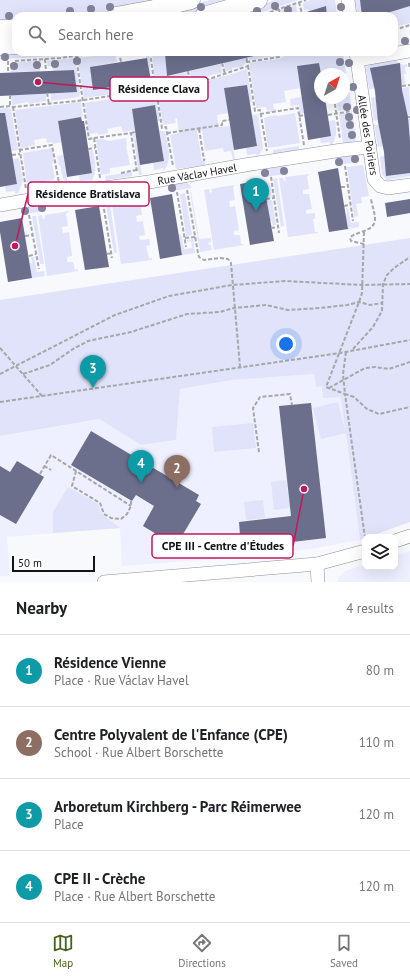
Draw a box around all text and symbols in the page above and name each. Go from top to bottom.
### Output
search box [12,12,398,56]
icon: search [26,23,48,45]
text: Search here [58,25,134,44]
north arrow [314,68,350,104]
callout: Résidence Clava [110,77,208,101]
text: Résidence Clava [118,81,200,96]
street label: Allée des Poiriers [355,94,381,177]
street label: Rue Václav Havel [156,160,238,188]
pin: 1 [243,178,269,211]
callout: Résidence Bratislava [28,182,149,206]
text: Résidence Bratislava [35,186,141,201]
your location [276,334,296,354]
pin: 3 [80,355,106,388]
pin: 4 [128,450,154,483]
pin: 2 [164,455,190,488]
callout: CPE III - Centre d'Études [152,534,293,558]
map controls [362,534,398,570]
button: layers [362,534,398,570]
text: CPE III - Centre d'Études [162,538,284,553]
scale bar [12,554,95,573]
text: 50 m [18,556,42,570]
text: Nearby [16,597,67,619]
text: 4 results [346,600,394,617]
text: Résidence Vienne [54,653,166,672]
text: 1 [25,662,33,679]
text: 80 m [366,662,394,679]
text: Place · Rue Václav Havel [54,672,189,689]
text: Centre Polyvalent de l'Enfance (CPE) [54,725,288,744]
text: 2 [25,734,33,751]
text: 110 m [359,734,394,751]
text: School · Rue Albert Borschette [54,744,223,761]
text: Arboretum Kirchberg - Parc Réimerwee [54,797,301,816]
text: 3 [25,806,33,823]
text: 120 m [359,806,394,823]
text: Place [54,816,84,833]
text: CPE II - Crèche [54,869,145,888]
text: 4 [25,878,33,895]
text: 120 m [359,878,394,895]
text: Place · Rue Albert Borschette [54,888,215,905]
tab: Map [52,932,74,970]
tab: Directions [178,932,226,970]
tab: Saved [330,932,358,970]

